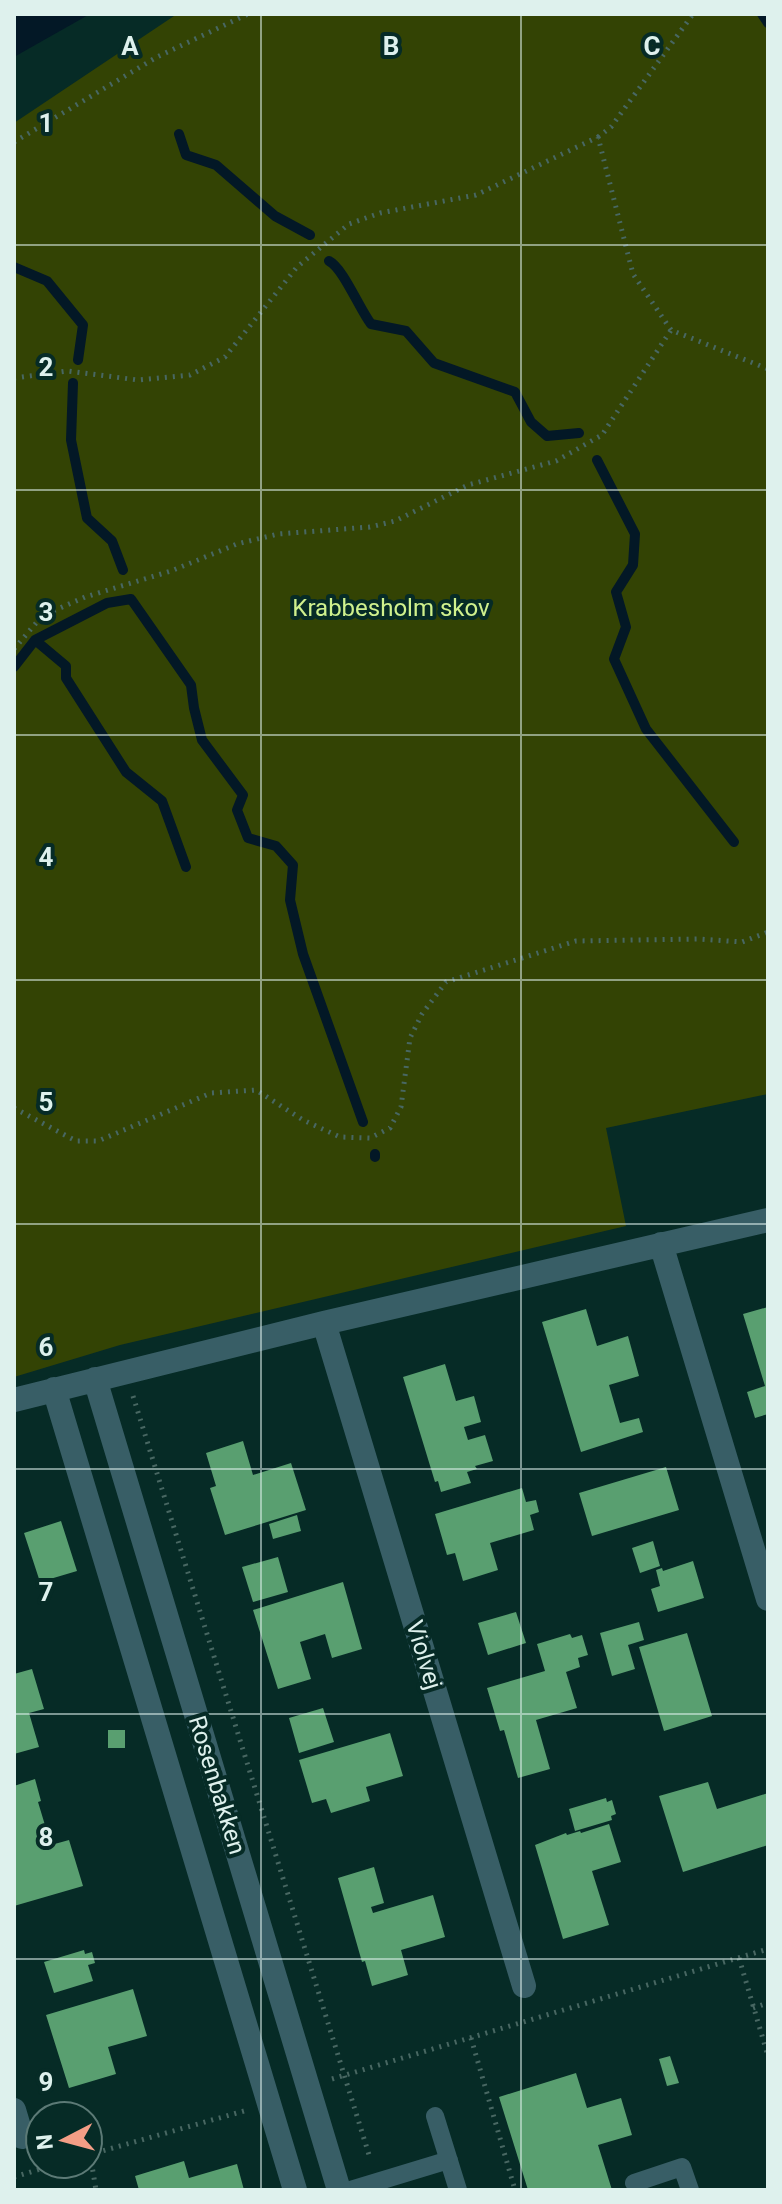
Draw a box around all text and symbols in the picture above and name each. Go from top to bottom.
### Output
text: A [121,31,139,61]
text: B [383,31,399,61]
text: C [643,31,661,61]
text: 1 [39,108,53,138]
text: 2 [39,352,53,382]
park label: Krabbesholm skov [292,594,490,622]
text: 3 [39,597,53,627]
text: 4 [39,842,54,872]
text: 5 [39,1087,53,1117]
text: 6 [39,1332,54,1362]
text: 7 [39,1577,53,1607]
street label: Violvej [400,1617,448,1693]
street label: Rosenbakken [183,1712,251,1858]
text: 8 [39,1822,53,1852]
text: 9 [39,2067,53,2097]
north arrow [24,2100,104,2180]
text: N [31,2133,58,2151]

